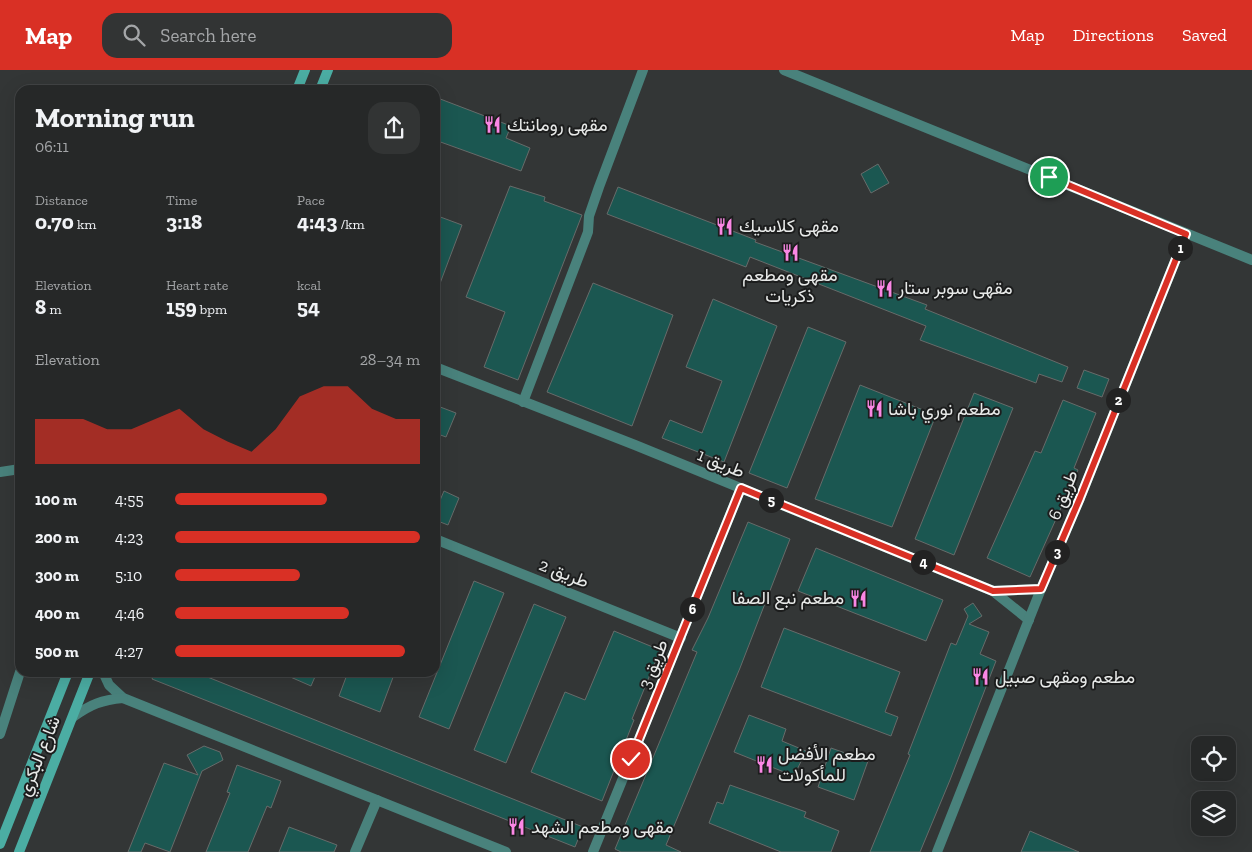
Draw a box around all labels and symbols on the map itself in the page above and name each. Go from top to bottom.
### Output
place label: مقهى رومانتك [507,114,608,136]
restaurant icon: مقهى رومانتك [483,115,503,135]
pin [1028,156,1070,198]
place label: مقهى كلاسيك [739,215,839,237]
restaurant icon: مقهى كلاسيك [715,216,735,236]
pin: 1 [1168,236,1192,260]
restaurant icon: مقهى ومطعم ذكريات [780,242,800,262]
place label: مقهى ومطعم ذكريات [742,264,838,307]
place label: مقهى سوبر ستار [897,277,1013,299]
restaurant icon: مقهى سوبر ستار [874,278,894,298]
pin: 2 [1106,388,1130,412]
place label: مطعم نوري باشا [888,398,1001,424]
restaurant icon: مطعم نوري باشا [864,399,884,419]
street label: طريق 1 [694,444,748,482]
street label: طريق 6 [1043,467,1083,523]
pin: 5 [758,488,784,512]
pin: 3 [1044,540,1070,564]
pin: 4 [910,550,936,574]
street label: طريق 2 [536,553,592,593]
place label: مطعم نبع الصفا [732,587,844,610]
restaurant icon: مطعم نبع الصفا [848,588,868,608]
pin: 6 [680,596,704,622]
street label: طريق 3 [633,636,673,692]
place label: مطعم ومقهى صبيل [995,666,1135,689]
restaurant icon: مطعم ومقهى صبيل [971,667,991,687]
street label: شارع البكري [13,713,69,801]
pin [610,738,652,780]
place label: مطعم الأفضل للمأكولات [778,743,876,786]
restaurant icon: مطعم الأفضل للمأكولات [754,754,774,774]
place label: مقهى ومطعم الشهد [531,816,674,839]
restaurant icon: مقهى ومطعم الشهد [507,817,527,837]

